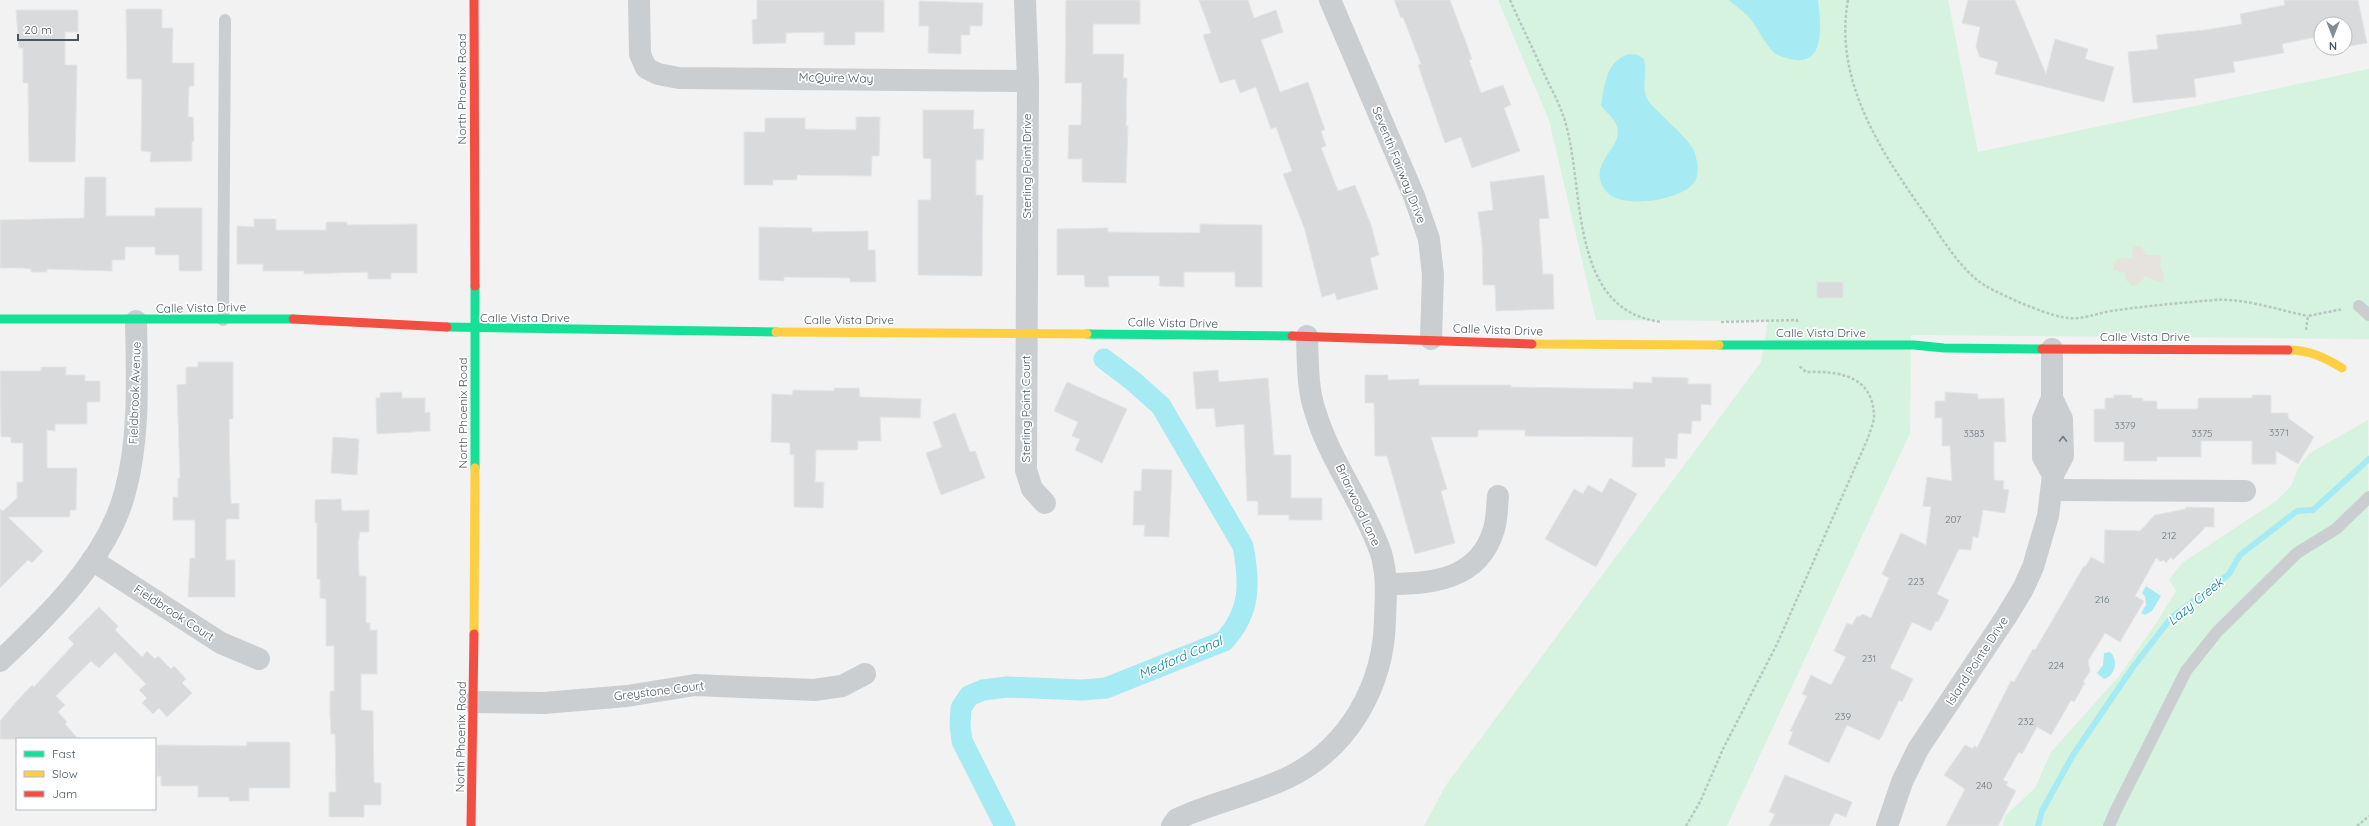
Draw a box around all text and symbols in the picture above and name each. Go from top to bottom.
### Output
scale bar [18,16,78,42]
north arrow [2313,16,2353,56]
text: 20 m [24,22,52,37]
street label: North Phoenix Road [454,33,469,145]
text: N [2329,39,2337,53]
street label: McQuire Way [798,69,874,86]
street label: Seventh Fairway Drive [1369,104,1430,226]
street label: Sterling Point Drive [1019,113,1034,219]
street label: Calle Vista Drive [156,299,246,316]
street label: Calle Vista Drive [480,310,570,325]
street label: Calle Vista Drive [804,312,894,327]
street label: Calle Vista Drive [1128,314,1218,331]
street label: Calle Vista Drive [1453,320,1544,339]
street label: Calle Vista Drive [1776,325,1866,340]
street label: Calle Vista Drive [2100,329,2190,344]
street label: Fieldbrook Avenue [125,341,144,445]
street label: Sterling Point Court [1018,356,1033,462]
street label: North Phoenix Road [455,357,470,469]
house number: 3379 [2114,419,2136,432]
house number: 3371 [2269,426,2289,439]
house number: 3383 [1963,427,1985,440]
house number: 3375 [2191,427,2213,440]
one-way arrow [2059,436,2067,442]
street label: Briarwood Lane [1333,461,1384,548]
house number: 207 [1945,513,1961,526]
house number: 212 [2162,529,2177,542]
water label: Lazy Creek [2164,573,2227,628]
house number: 223 [1908,575,1924,588]
street label: Fieldbrook Court [131,581,217,644]
house number: 216 [2095,593,2110,606]
street label: Island Pointe Drive [1942,613,2011,708]
water label: Medford Canal [1136,631,1226,682]
house number: 231 [1862,652,1876,665]
house number: 224 [2048,659,2064,672]
street label: Greystone Court [613,678,705,703]
street label: North Phoenix Road [452,681,469,793]
house number: 239 [1835,710,1852,723]
house number: 232 [2018,715,2035,728]
legend [16,738,156,810]
text: Fast [52,746,76,761]
text: Slow [52,766,78,781]
house number: 240 [1976,779,1992,792]
text: Jam [52,786,77,801]

